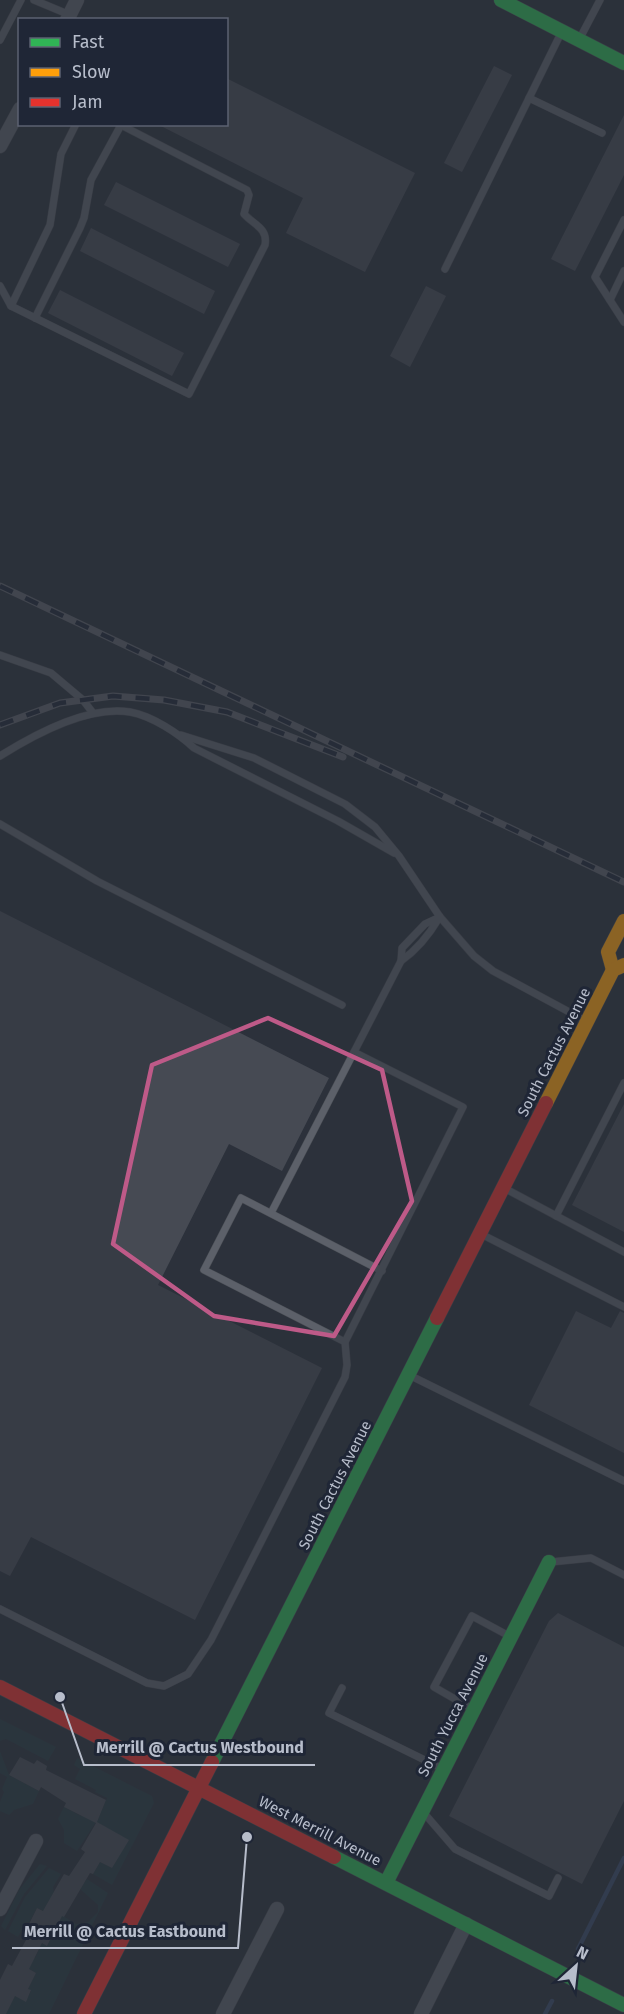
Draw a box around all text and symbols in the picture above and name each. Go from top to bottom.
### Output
legend [18,18,228,126]
text: Fast [72,31,105,53]
text: Slow [72,61,111,83]
text: Jam [72,91,103,113]
street label: South Cactus Avenue [514,984,594,1120]
street label: South Cactus Avenue [295,1417,375,1553]
street label: South Yucca Avenue [414,1650,492,1780]
callout: Merrill @ Cactus Westbound [84,1731,315,1765]
text: Merrill @ Cactus Westbound [96,1738,304,1757]
street label: West Merrill Avenue [256,1792,384,1870]
callout: Merrill @ Cactus Eastbound [12,1914,238,1948]
text: Merrill @ Cactus Eastbound [24,1922,226,1941]
north arrow [546,1936,606,1996]
text: N [574,1942,592,1964]

